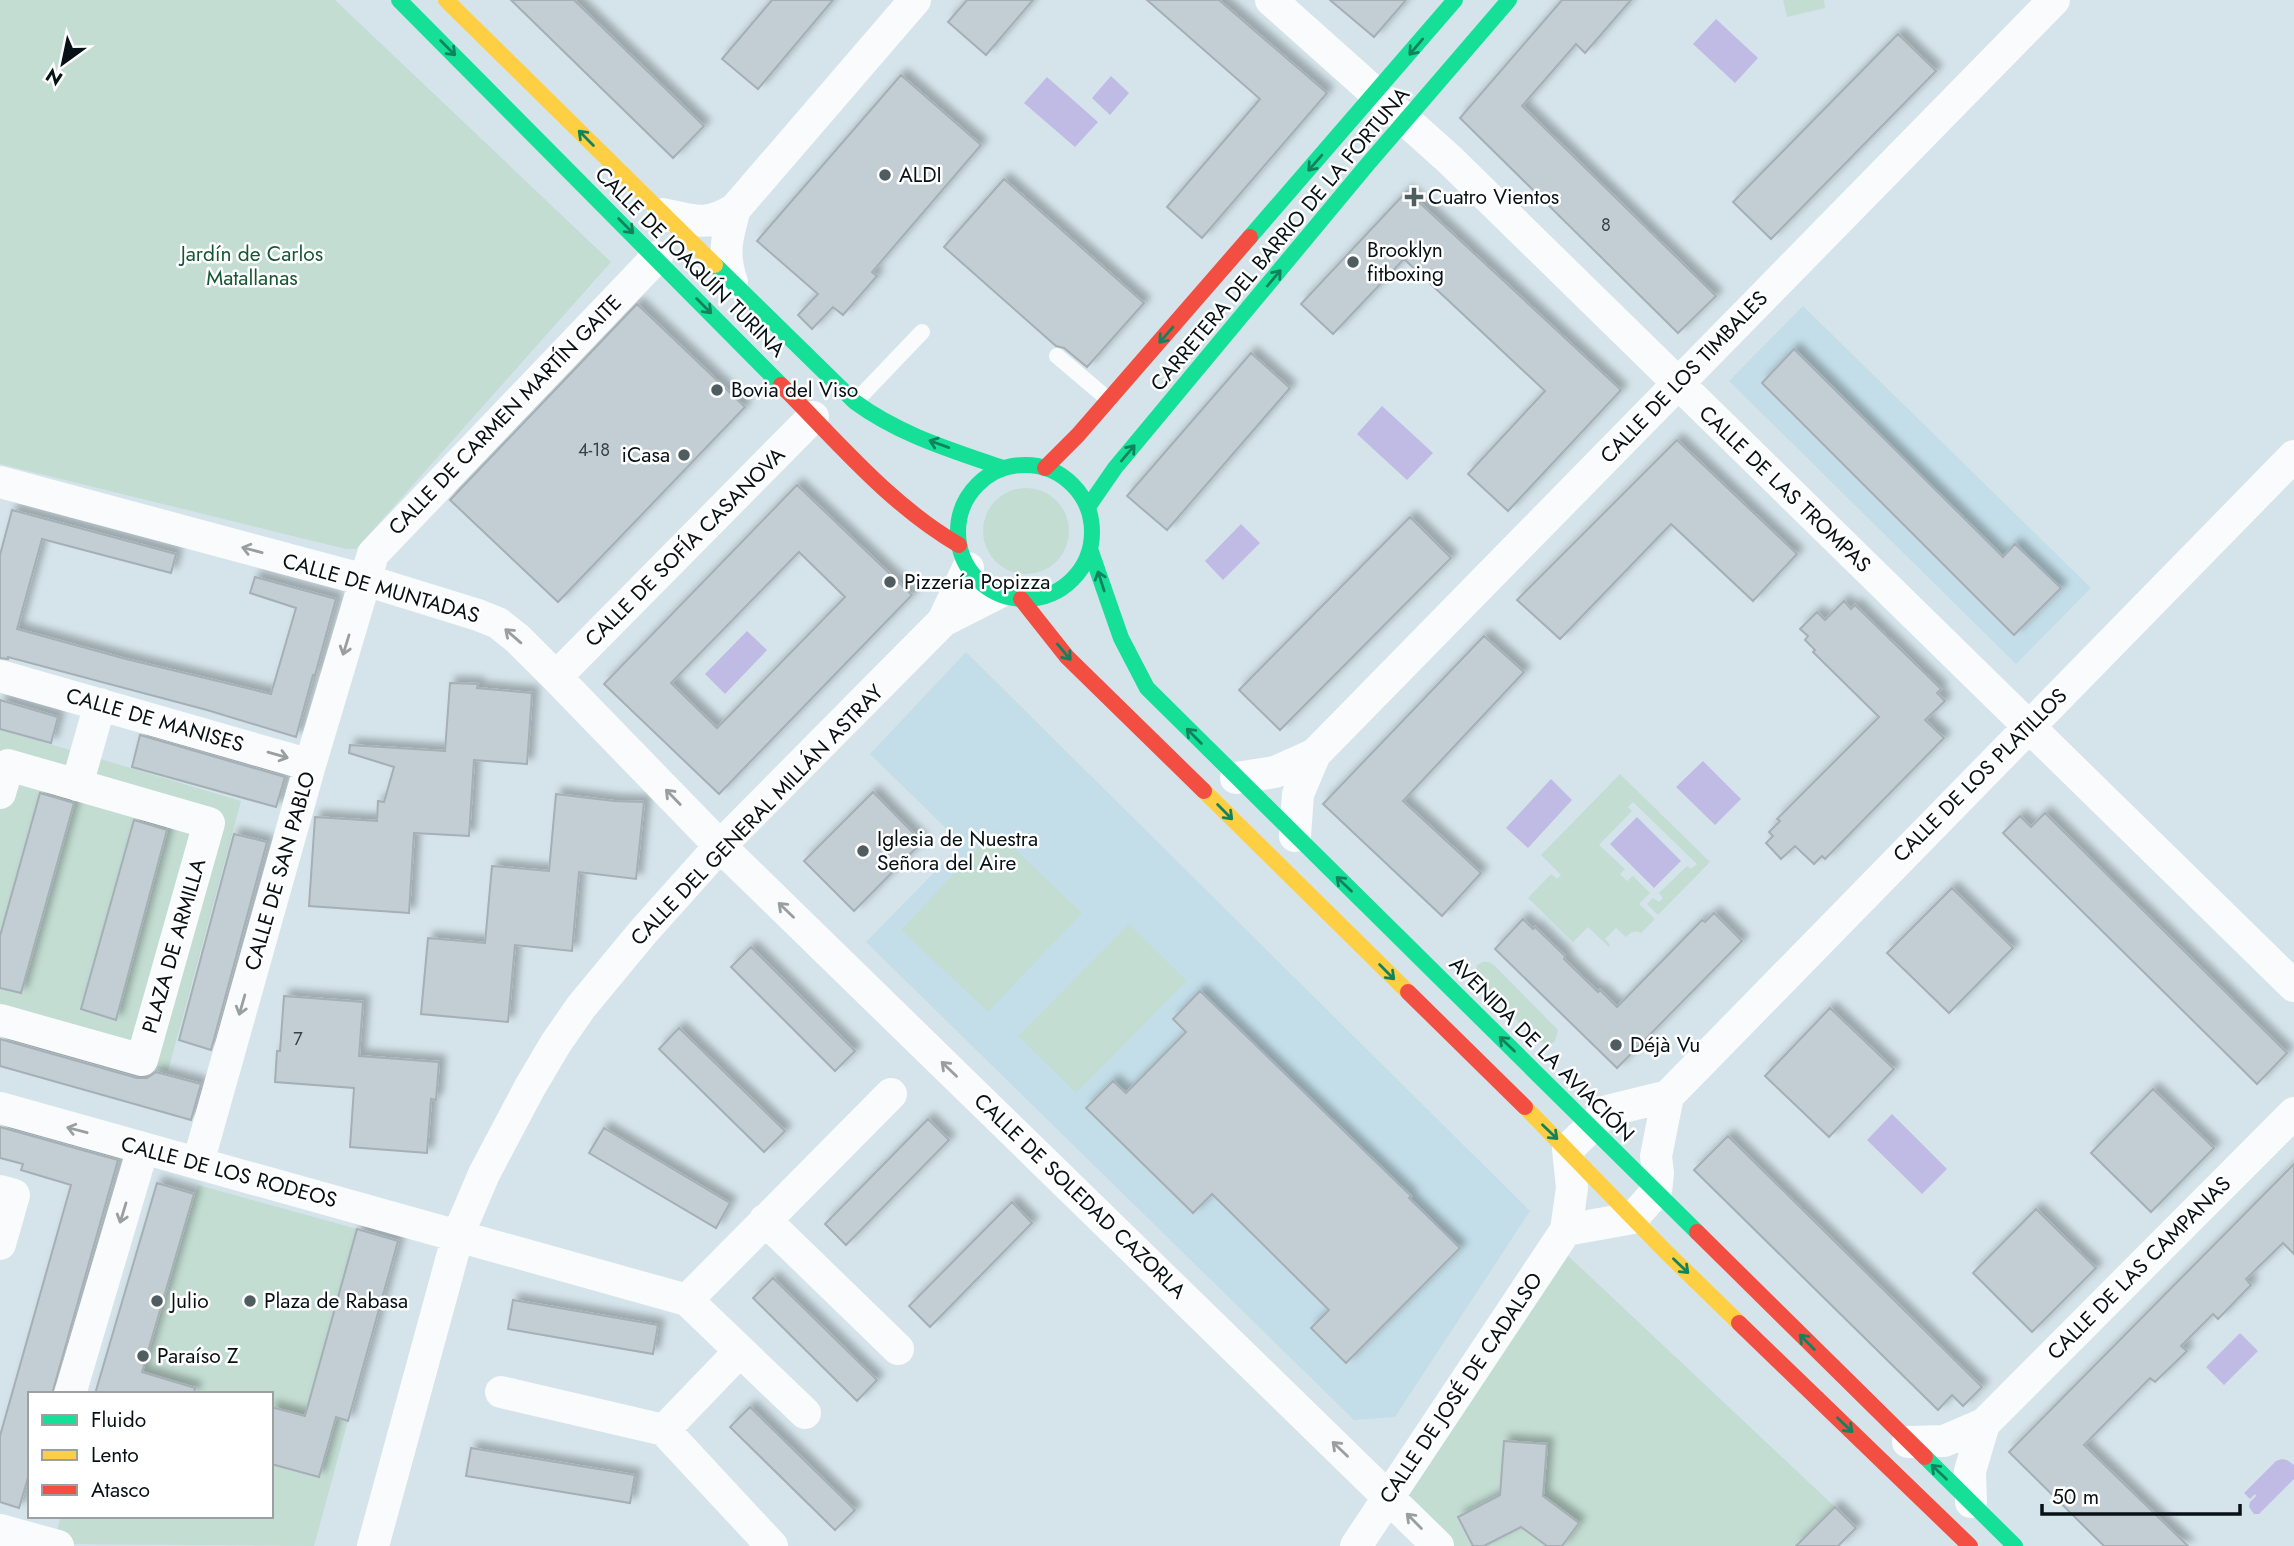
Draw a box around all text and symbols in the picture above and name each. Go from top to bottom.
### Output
north arrow [28,28,98,98]
one-way arrow [1408,37,1424,55]
one-way arrow [439,40,456,57]
text: N [40,61,68,92]
street label: CARRETERA DEL BARRIO DE LA FORTUNA [1144,80,1417,398]
one-way arrow [577,130,594,147]
one-way arrow [1308,154,1324,172]
street label: CALLE DE JOAQUÍN TURINA [588,160,792,364]
place label: ALDI [899,160,942,190]
marker: ALDI [877,167,893,183]
place label: Cuatro Vientos [1428,182,1559,212]
marker: Cuatro Vientos [1406,189,1422,205]
house number: 8 [1601,212,1611,238]
one-way arrow [617,218,634,235]
place label: Brooklyn fitboxing [1367,235,1444,289]
park label: Jardín de Carlos Matallanas [178,239,323,293]
marker: Brooklyn fitboxing [1345,254,1361,270]
one-way arrow [1266,269,1282,287]
street label: CALLE DE LOS TIMBALES [1593,284,1775,470]
street label: CALLE DE CARMEN MARTÍN GAITE [382,288,628,542]
one-way arrow [696,297,713,314]
one-way arrow [1158,326,1174,344]
place label: Bovia del Viso [731,375,858,405]
marker: Bovia del Viso [709,382,725,398]
street label: CALLE DE LAS TROMPAS [1692,399,1878,579]
house number: 4-18 [578,437,610,463]
one-way arrow [929,437,951,450]
street label: CALLE DE SOFÍA CASANOVA [578,440,792,654]
place label: iCasa [621,440,670,470]
one-way arrow [1120,444,1136,462]
marker: iCasa [676,447,692,463]
one-way arrow [241,543,263,556]
street label: CALLE DE MUNTADAS [279,545,483,631]
place label: Pizzería Popizza [904,567,1050,597]
one-way arrow [1094,570,1107,592]
marker: Pizzería Popizza [882,574,898,590]
one-way arrow [504,628,522,644]
one-way arrow [338,634,351,656]
one-way arrow [1056,643,1072,661]
street label: CALLE DEL GENERAL MILLÁN ASTRAY [624,678,890,952]
street label: CALLE DE MANISES [63,680,247,760]
street label: CALLE DE LOS PLATILLOS [1886,681,2074,869]
one-way arrow [1186,727,1203,744]
one-way arrow [266,750,288,763]
street label: CALLE DE SAN PABLO [237,768,323,974]
one-way arrow [665,789,682,806]
one-way arrow [1217,804,1234,821]
place label: Iglesia de Nuestra Señora del Aire [877,824,1038,878]
marker: Iglesia de Nuestra Señora del Aire [855,843,871,859]
street label: PLAZA DE ARMILLA [135,855,213,1037]
one-way arrow [1336,876,1353,893]
one-way arrow [778,902,795,919]
street label: AVENIDA DE LA AVIACIÓN [1443,950,1641,1148]
one-way arrow [1379,964,1396,981]
one-way arrow [235,994,248,1016]
house number: 7 [293,1026,303,1052]
place label: Déjà Vu [1630,1030,1700,1060]
one-way arrow [1499,1035,1516,1052]
marker: Déjà Vu [1608,1037,1624,1053]
one-way arrow [941,1060,958,1077]
street label: CALLE DE SOLEDAD CAZORLA [967,1086,1193,1306]
one-way arrow [66,1122,88,1135]
one-way arrow [1541,1123,1558,1140]
street label: CALLE DE LOS RODEOS [118,1129,340,1215]
street label: CALLE DE LAS CAMPANAS [2040,1169,2238,1367]
one-way arrow [116,1202,129,1224]
one-way arrow [1673,1258,1690,1275]
street label: CALLE DE JOSÉ DE CADALSO [1372,1266,1550,1510]
place label: Julio [168,1286,209,1316]
place label: Plaza de Rabasa [264,1286,408,1316]
marker: Julio [149,1293,165,1309]
marker: Plaza de Rabasa [242,1293,258,1309]
one-way arrow [1799,1334,1816,1351]
place label: Paraíso Z [157,1341,239,1371]
marker: Paraíso Z [135,1348,151,1364]
legend [28,1392,273,1518]
text: Fluido [91,1405,146,1435]
one-way arrow [1836,1416,1853,1433]
text: Lento [91,1440,139,1470]
one-way arrow [1332,1441,1349,1458]
one-way arrow [1931,1463,1948,1480]
scale bar [2042,1472,2240,1516]
text: Atasco [91,1475,150,1505]
text: 50 m [2052,1482,2099,1512]
one-way arrow [1405,1513,1422,1530]

